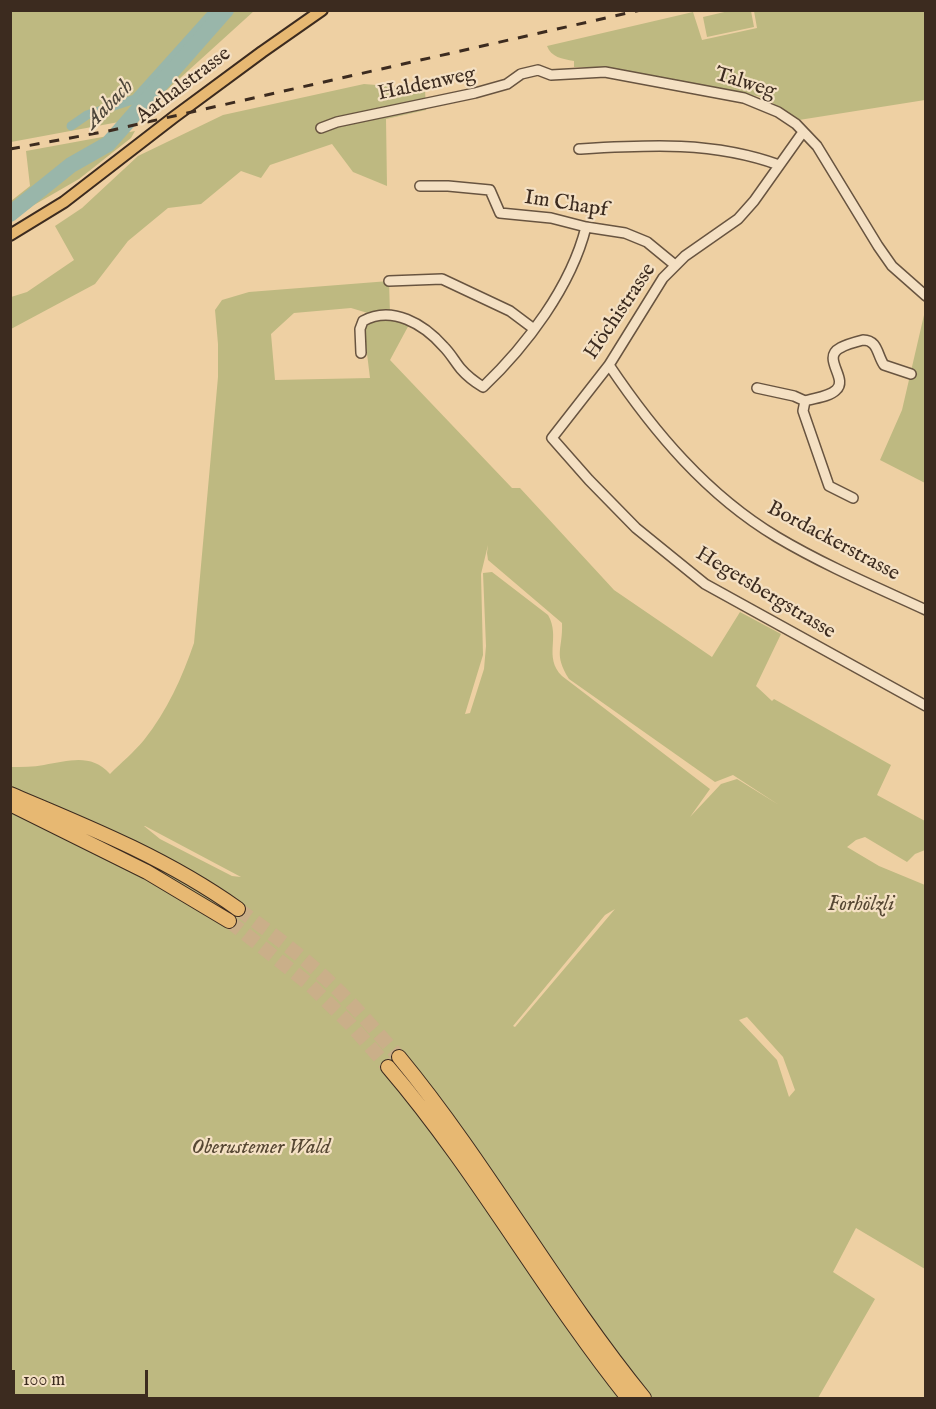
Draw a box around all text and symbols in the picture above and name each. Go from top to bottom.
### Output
street label: Aathalstrasse [132,42,236,130]
street label: Haldenweg [376,62,478,108]
street label: Talweg [711,63,779,105]
water label: Aabach [80,75,140,135]
street label: Im Chapf [523,186,609,224]
street label: Höchistrasse [580,259,662,365]
street label: Bordackerstrasse [762,497,904,587]
street label: Hegetsbergstrasse [690,542,840,646]
park label: Forhölzli [828,893,894,919]
park label: Oberustemer Wald [192,1136,330,1162]
scale bar [15,1358,152,1396]
text: 100 m [23,1369,65,1392]

